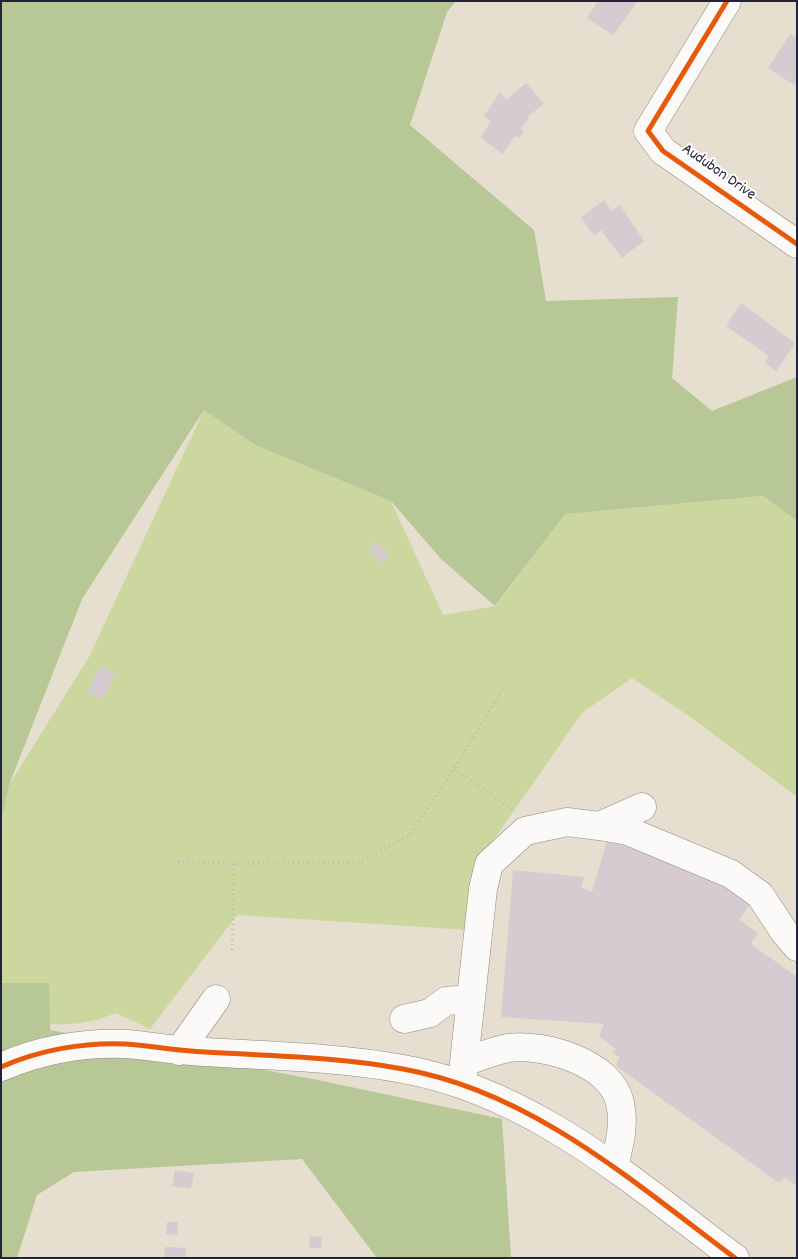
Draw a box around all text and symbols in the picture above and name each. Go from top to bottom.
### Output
street label: Audubon Drive [677,140,759,206]

